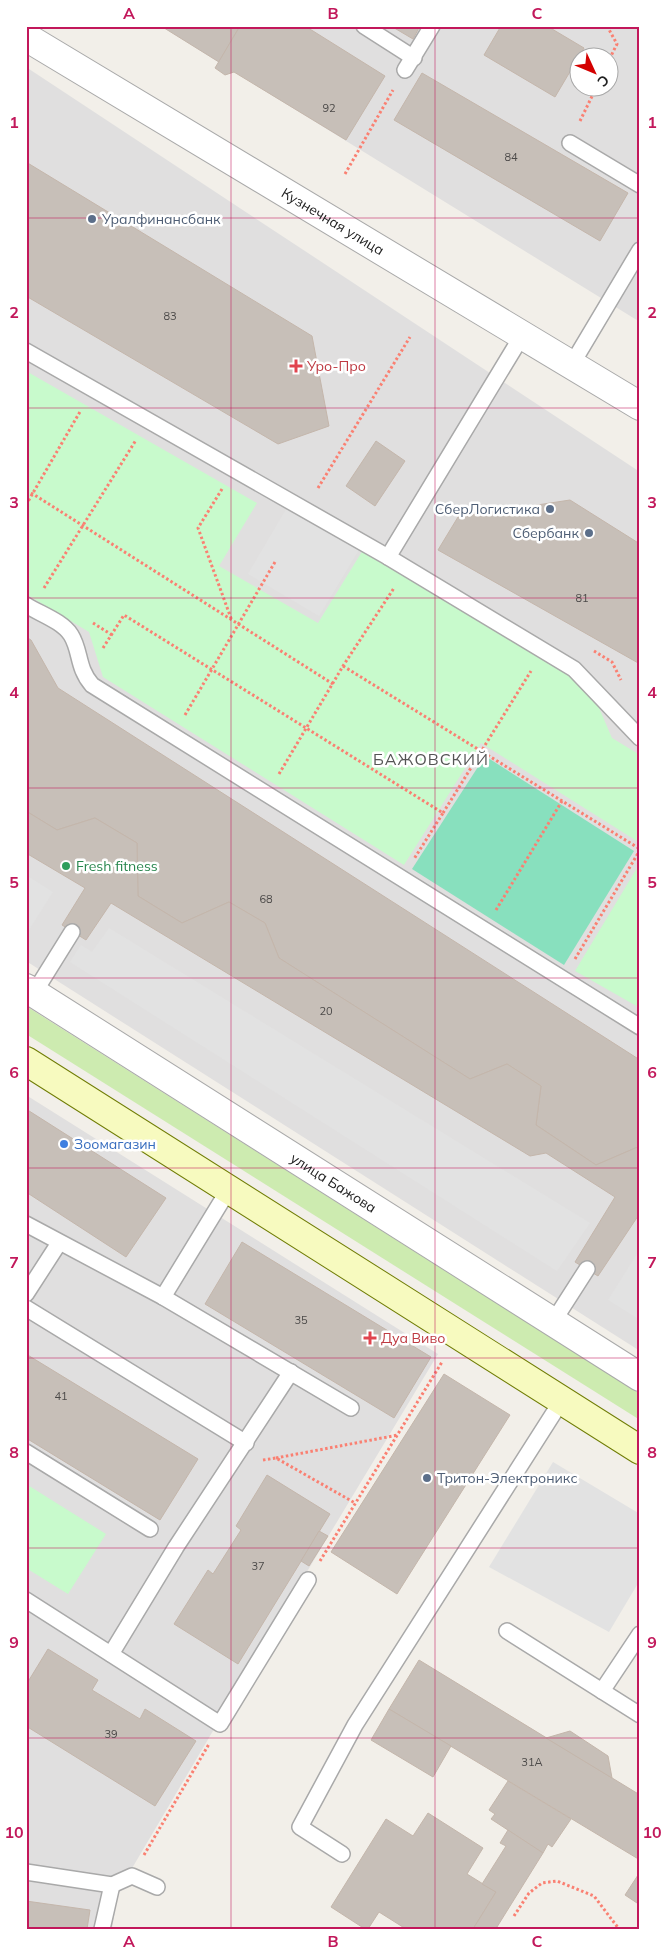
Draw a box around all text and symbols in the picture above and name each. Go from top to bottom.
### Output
text: A [123,3,135,23]
text: B [327,3,339,23]
text: C [532,3,543,23]
north arrow [568,48,618,98]
text: С [594,71,613,91]
house number: 92 [322,101,336,115]
text: 1 [9,112,19,132]
text: 1 [647,112,657,132]
house number: 84 [504,150,518,164]
street label: Кузнечная улица [278,184,387,259]
place label: Уралфинансбанк [101,210,221,228]
marker: Уралфинансбанк [86,213,98,225]
text: 2 [9,302,19,322]
text: 2 [647,302,657,322]
house number: 83 [163,309,177,323]
place label: Уро-Про [306,357,366,375]
marker: Уро-Про [289,359,303,373]
text: 3 [9,492,19,512]
text: 3 [647,492,657,512]
place label: СберЛогистика [435,500,540,518]
marker: СберЛогистика [544,503,556,515]
place label: Сбербанк [512,524,579,542]
marker: Сбербанк [583,527,595,539]
house number: 81 [575,591,589,605]
text: 4 [9,682,19,702]
text: 4 [647,682,657,702]
district label: БАЖОВСКИЙ [373,749,489,769]
place label: Fresh fitness [76,857,158,875]
marker: Fresh fitness [60,860,72,872]
text: 5 [9,872,19,892]
text: 5 [647,872,657,892]
house number: 68 [259,892,273,906]
house number: 20 [319,1004,333,1018]
text: 6 [9,1062,19,1082]
text: 6 [647,1062,657,1082]
place label: Зоомагазин [74,1135,156,1153]
marker: Зоомагазин [58,1138,70,1150]
street label: улица Бажова [287,1149,380,1217]
text: 7 [9,1252,19,1272]
text: 7 [647,1252,657,1272]
house number: 35 [294,1313,308,1327]
place label: Дуа Виво [381,1329,445,1347]
marker: Дуа Виво [363,1331,377,1345]
house number: 41 [54,1389,68,1403]
text: 8 [9,1442,19,1462]
text: 8 [647,1442,657,1462]
place label: Тритон-Электроникс [437,1469,577,1487]
marker: Тритон-Электроникс [421,1472,433,1484]
house number: 37 [251,1559,265,1573]
text: 9 [9,1632,19,1652]
text: 9 [647,1632,657,1652]
house number: 39 [104,1727,118,1741]
house number: 31А [521,1755,543,1769]
text: 10 [4,1822,24,1842]
text: 10 [642,1822,662,1842]
text: A [123,1931,135,1951]
text: B [327,1931,339,1951]
text: C [532,1931,543,1951]

